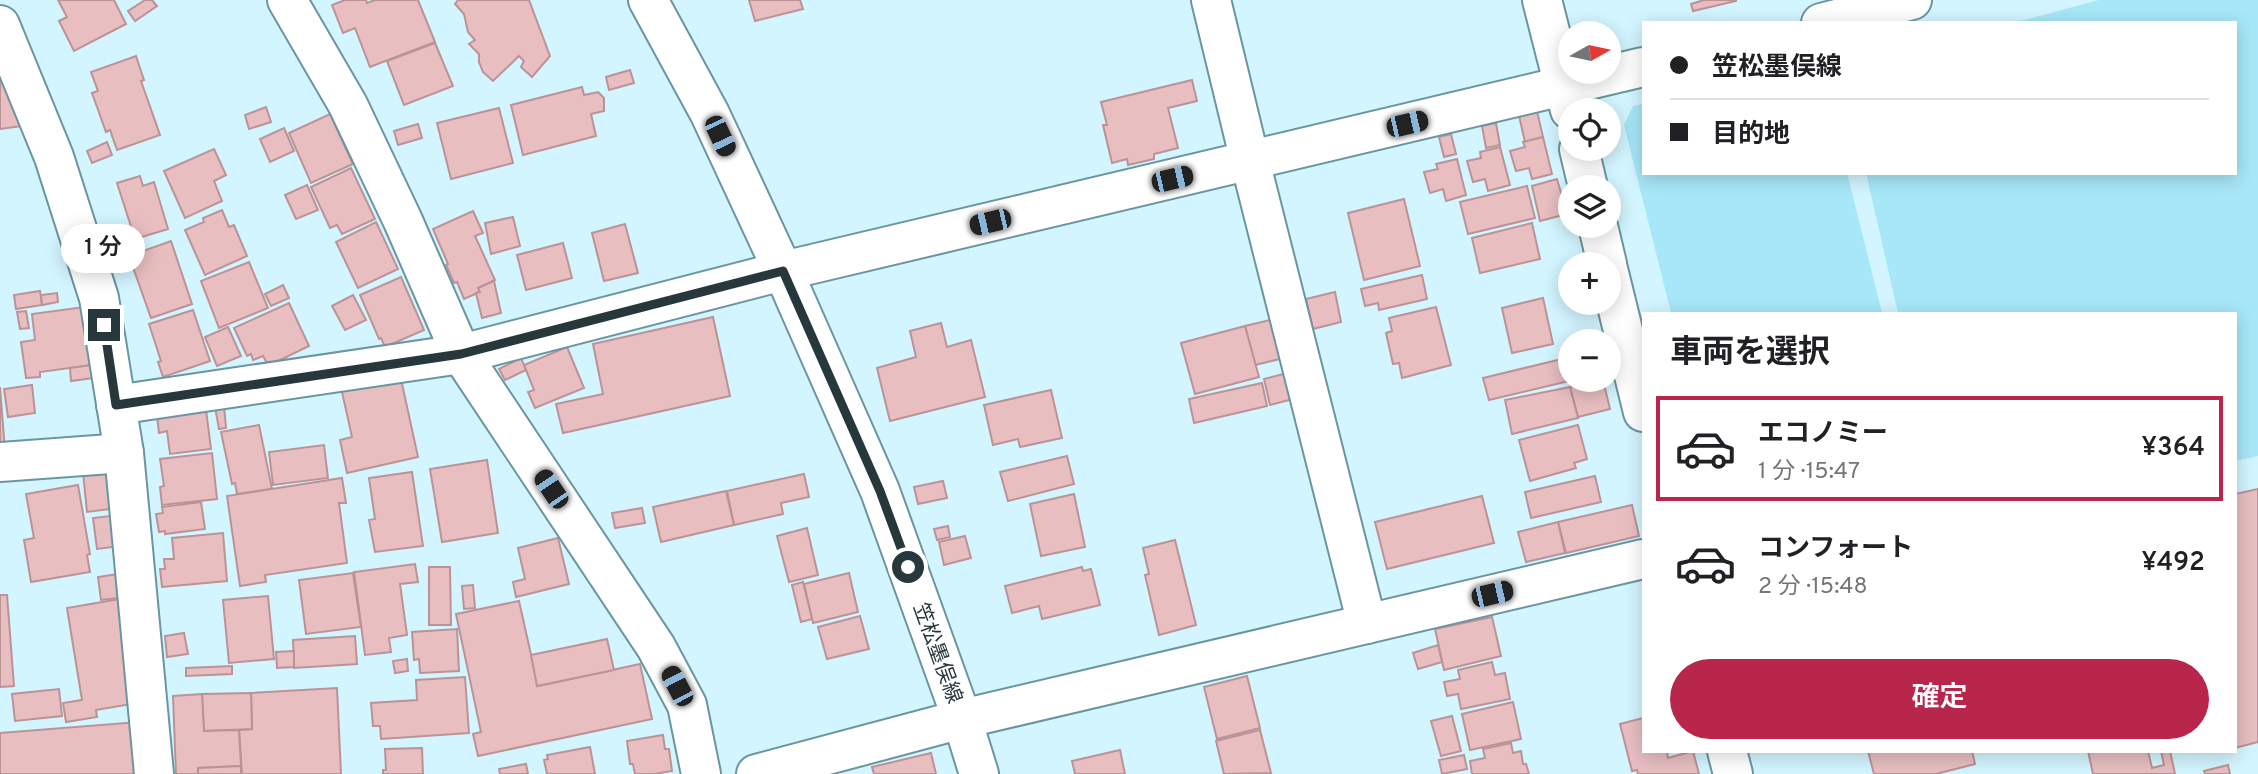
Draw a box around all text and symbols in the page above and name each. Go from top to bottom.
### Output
north arrow [1558,21,1620,84]
map controls [1558,21,1621,392]
text: 笠松墨俣線 [1712,52,1842,85]
button: locate [1558,98,1621,161]
car [1385,109,1430,139]
car [702,113,739,159]
text: 目的地 [1712,119,1790,152]
car [1150,164,1195,194]
button: layers [1558,175,1621,238]
car [968,207,1013,237]
callout: 1 分 [62,224,146,272]
text: 1 分 [84,234,122,263]
button: + [1558,252,1621,315]
route end [88,309,120,341]
button: − [1558,329,1621,392]
text: 車両を選択 [1670,334,1830,374]
icon: car [1674,417,1737,480]
text: エコノミー [1758,418,1888,451]
text: ¥364 [2142,432,2205,465]
text: 1 分 · 15:47 [1758,458,1860,487]
car [531,466,572,512]
icon: car [1674,532,1737,595]
text: コンフォート [1758,533,1913,566]
text: ¥492 [2141,547,2205,580]
route start [892,551,924,583]
text: 2 分 · 15:48 [1758,573,1868,602]
car [1470,579,1515,609]
street label: 笠松墨俣線 [906,600,967,707]
button: 確定 [1670,659,2209,739]
car [658,663,697,709]

